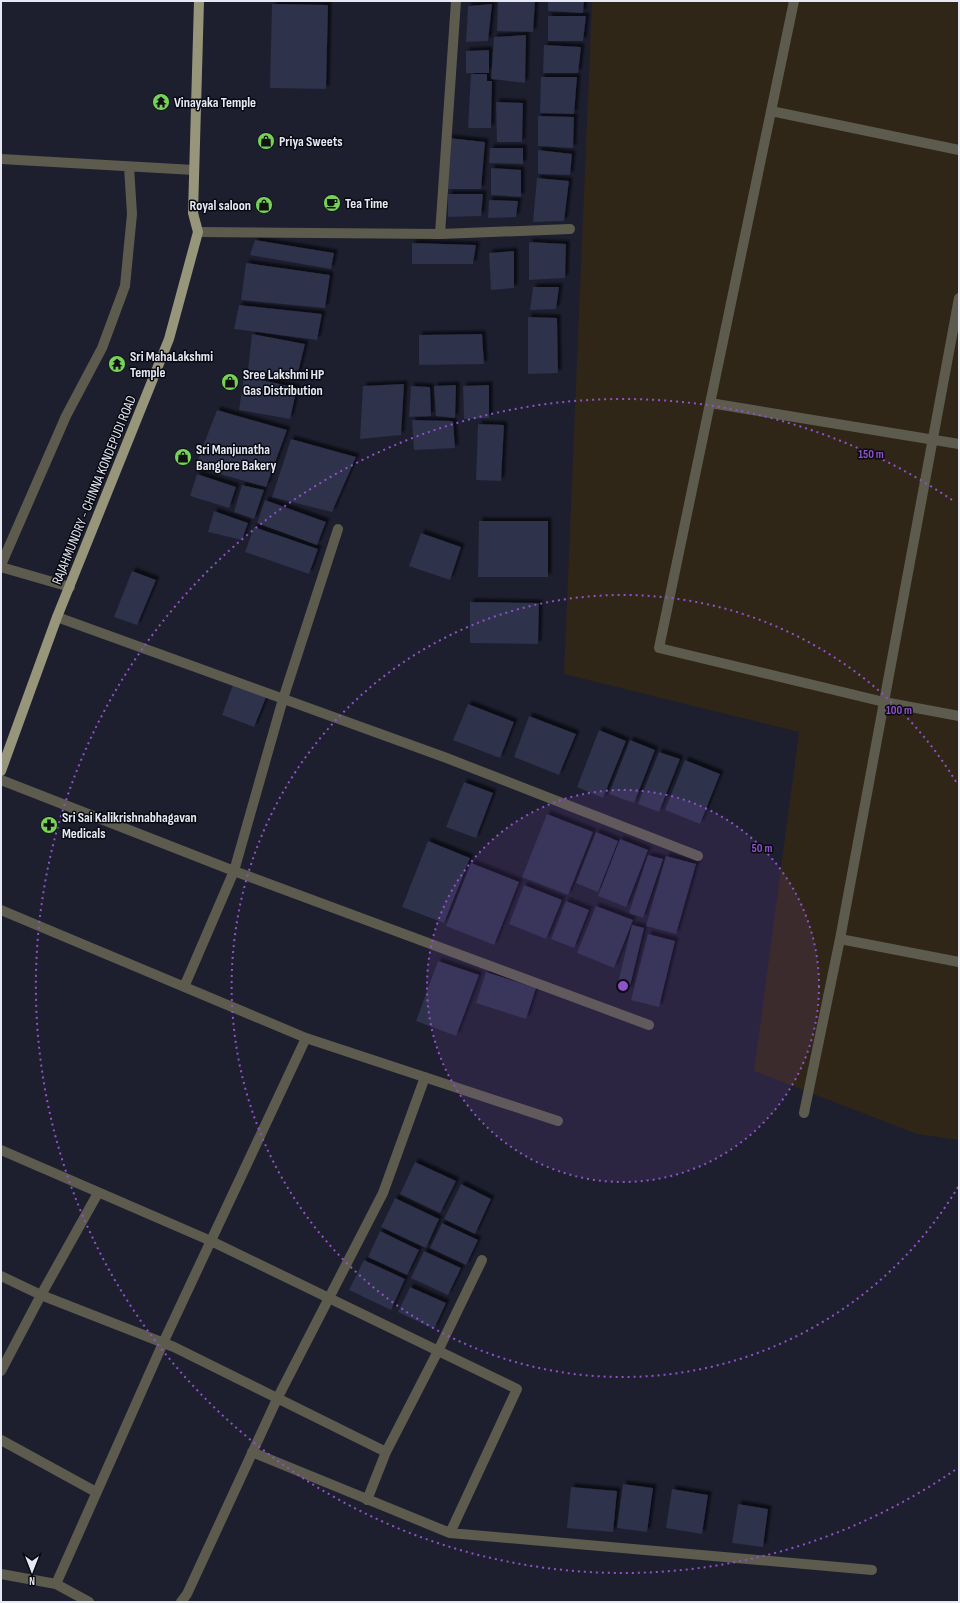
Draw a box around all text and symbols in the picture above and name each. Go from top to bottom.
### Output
temple icon: Vinayaka Temple [151,92,171,112]
place label: Vinayaka Temple [174,94,256,111]
shop icon: Priya Sweets [256,131,276,151]
place label: Priya Sweets [279,133,343,150]
cafe icon: Tea Time [322,193,342,213]
shop icon: Royal saloon [254,195,274,215]
place label: Tea Time [345,195,388,212]
place label: Royal saloon [190,197,251,214]
place label: Sri MahaLakshmi Temple [130,348,213,381]
temple icon: Sri MahaLakshmi Temple [107,354,127,374]
place label: Sree Lakshmi HP Gas Distribution [243,366,324,399]
shop icon: Sree Lakshmi HP Gas Distribution [220,372,240,392]
street label: RAJAHMUNDRY - CHINNA KONDEPUDI ROAD [48,393,140,587]
place label: Sri Manjunatha Banglore Bakery [196,441,276,474]
shop icon: Sri Manjunatha Banglore Bakery [173,447,193,467]
text: 150 m [858,447,884,462]
text: 100 m [886,703,912,718]
place label: Sri Sai Kalikrishnabhagavan Medicals [62,809,197,842]
pharmacy icon: Sri Sai Kalikrishnabhagavan Medicals [39,815,59,835]
text: 50 m [752,841,772,856]
centre of rings [616,979,630,993]
north arrow [12,1551,52,1591]
text: N [29,1574,35,1587]

